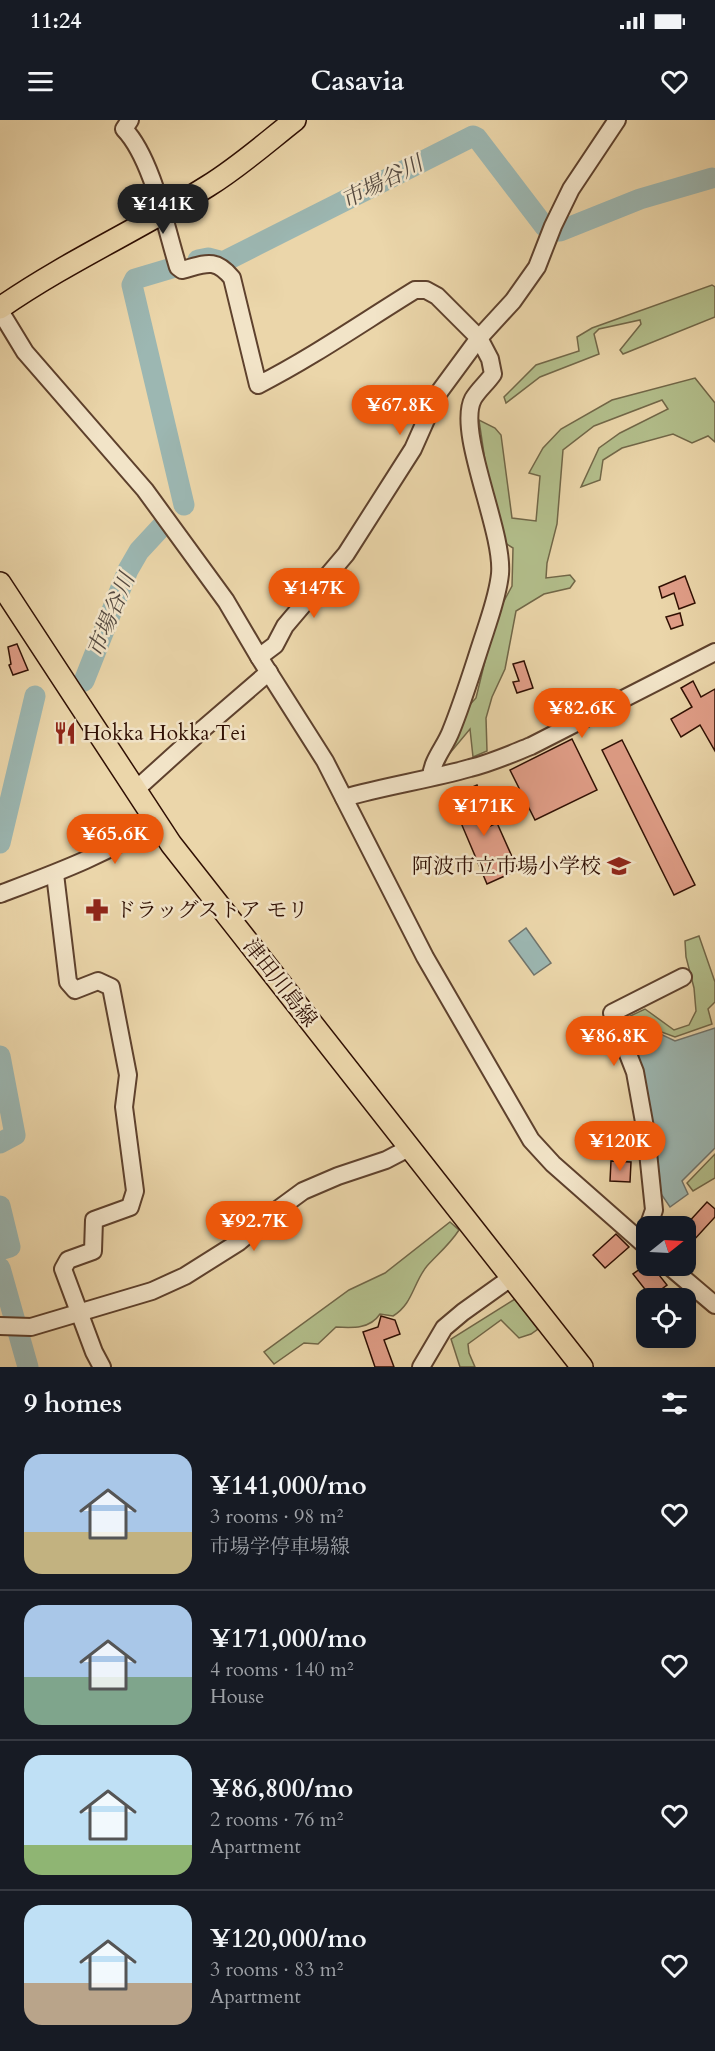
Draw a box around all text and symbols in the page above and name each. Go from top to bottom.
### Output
text: 11:24 [30,6,81,36]
text: Casavia [311,63,404,100]
icon: menu [24,65,57,98]
icon: heart [658,65,691,98]
water label: 市場谷川 [336,148,430,215]
pin: ¥141K [121,184,205,235]
text: ¥141K [132,190,194,217]
pin: ¥67.8K [351,385,449,436]
text: ¥67.8K [366,391,434,418]
water label: 市場谷川 [80,567,143,661]
pin: ¥147K [272,568,356,619]
text: ¥147K [283,574,345,601]
pin: ¥82.6K [533,688,631,739]
text: ¥82.6K [548,694,616,721]
place label: Hokka Hokka Tei [83,719,246,748]
restaurant icon: Hokka Hokka Tei [52,720,78,746]
pin: ¥171K [442,786,526,837]
text: ¥171K [453,792,515,819]
pin: ¥65.6K [66,814,164,865]
text: ¥65.6K [81,820,149,847]
place label: 阿波市立市場小学校 [412,852,601,881]
school or university icon: 阿波市立市場小学校 [606,853,632,879]
place label: ドラッグストア モリ [115,896,308,925]
pharmacy icon: ドラッグストア モリ [84,897,110,923]
street label: 津田川島線 [236,933,324,1033]
pin: ¥86.8K [565,1016,663,1067]
text: ¥86.8K [580,1022,648,1049]
pin: ¥120K [578,1121,662,1172]
text: ¥120K [589,1127,651,1154]
pin: ¥92.7K [205,1201,303,1252]
text: ¥92.7K [220,1207,288,1234]
north arrow [636,1216,696,1276]
map controls [636,1216,696,1348]
button: locate [636,1288,696,1348]
text: 9 homes [24,1386,122,1421]
icon: filters [658,1387,691,1420]
text: ¥141,000/mo [210,1468,367,1503]
icon: home [72,1478,144,1550]
icon: heart [658,1498,691,1531]
text: 3 rooms · 98 m² [210,1503,343,1530]
text: 市場学停車場線 [210,1533,350,1560]
text: ¥171,000/mo [210,1621,367,1656]
icon: home [72,1629,144,1701]
icon: heart [658,1649,691,1682]
text: 4 rooms · 140 m² [210,1656,354,1683]
text: House [210,1683,264,1710]
text: ¥86,800/mo [210,1771,353,1806]
icon: home [72,1779,144,1851]
icon: heart [658,1799,691,1832]
text: 2 rooms · 76 m² [210,1806,343,1833]
text: Apartment [210,1833,301,1860]
text: ¥120,000/mo [210,1921,367,1956]
icon: home [72,1929,144,2001]
icon: heart [658,1949,691,1982]
text: 3 rooms · 83 m² [210,1956,343,1983]
text: Apartment [210,1983,301,2010]

